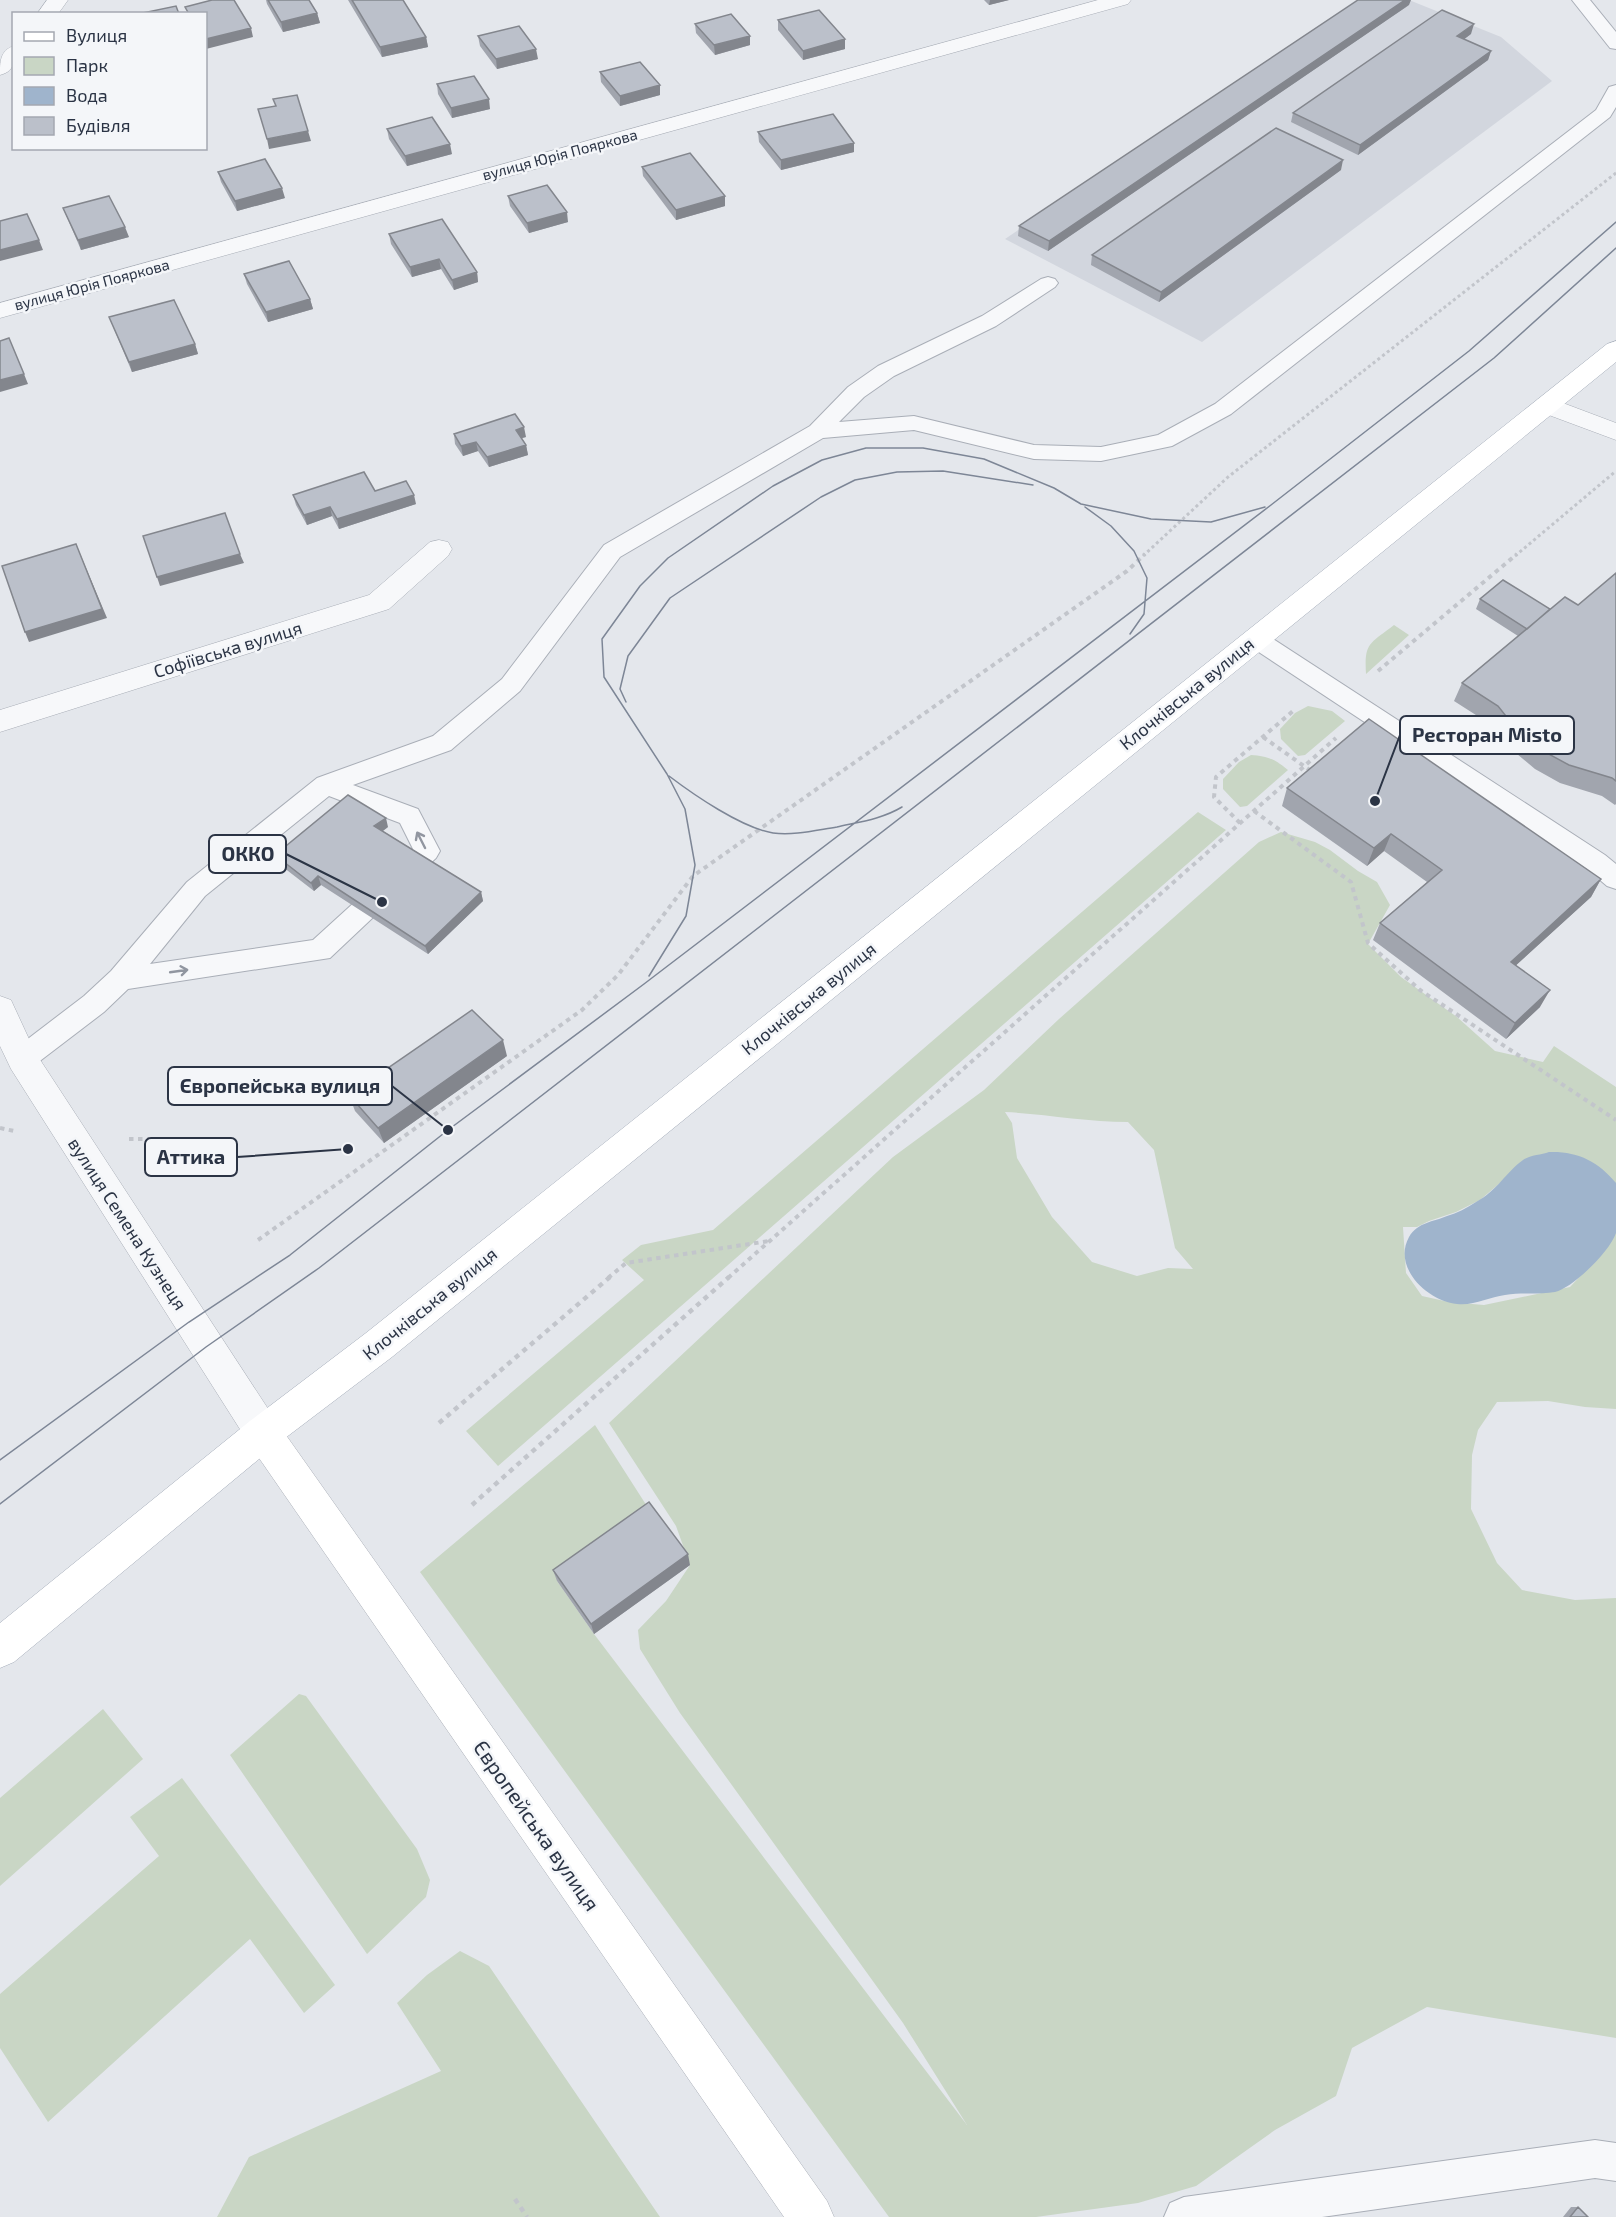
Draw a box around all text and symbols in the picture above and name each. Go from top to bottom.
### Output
legend [12,12,207,150]
text: Вулиця [66,24,127,46]
text: Парк [66,54,108,76]
text: Вода [66,84,108,106]
text: Будівля [66,114,130,136]
street label: вулиця Юрія Пояркова [480,125,640,184]
street label: вулиця Юрія Пояркова [12,255,172,314]
street label: Софіївська вулиця [151,616,305,682]
street label: Клочківська вулиця [1115,632,1258,754]
callout: Ресторан Misto [1400,716,1574,754]
text: Ресторан Misto [1412,722,1562,746]
one-way arrow [415,832,426,850]
callout: ОККО [209,835,286,873]
text: ОККО [222,841,274,865]
street label: Клочківська вулиця [737,937,880,1059]
one-way arrow [168,965,188,976]
callout: Європейська вулиця [168,1067,392,1105]
text: Європейська вулиця [180,1073,380,1097]
street label: вулиця Семена Кузнеця [64,1133,192,1314]
callout: Аттика [145,1138,237,1176]
text: Аттика [157,1144,225,1168]
street label: Клочківська вулиця [358,1242,501,1364]
street label: Європейська вулиця [468,1735,606,1916]

